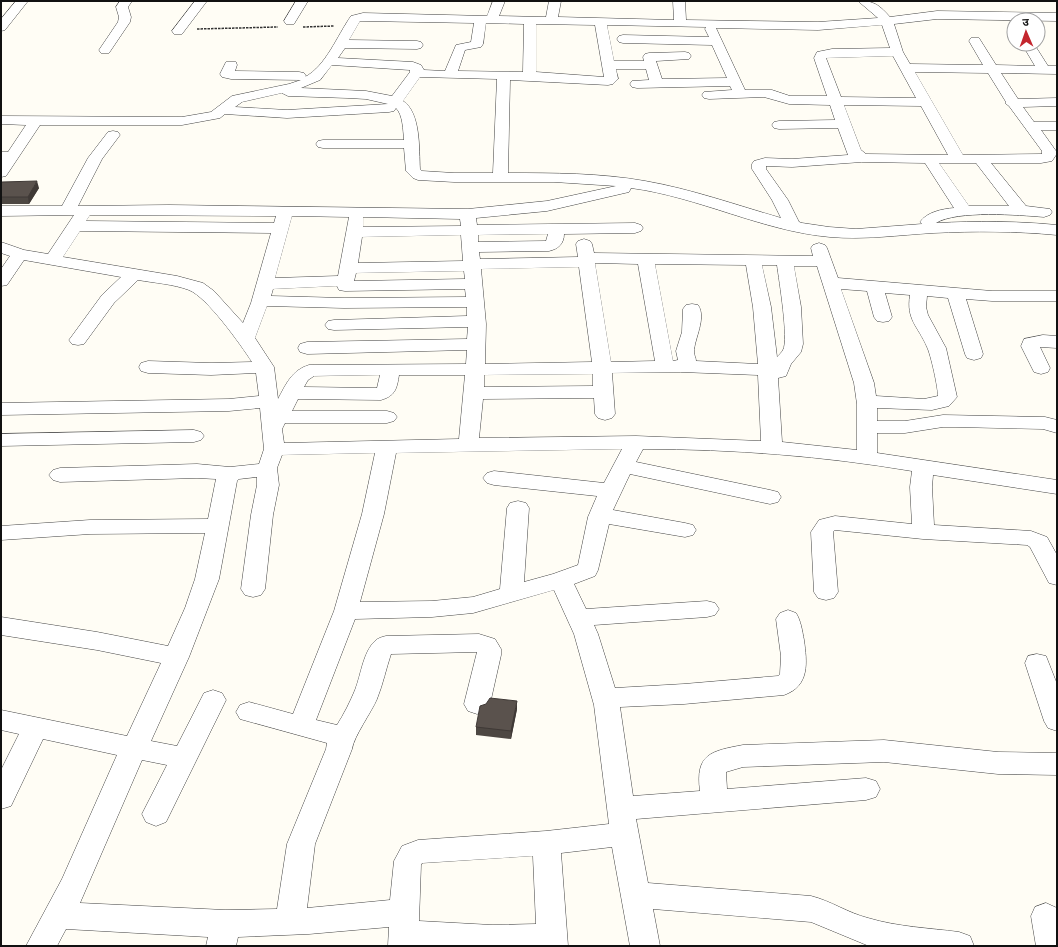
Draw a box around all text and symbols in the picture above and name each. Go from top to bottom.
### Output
north arrow [1006,12,1046,52]
text: उ [1022,16,1030,28]

